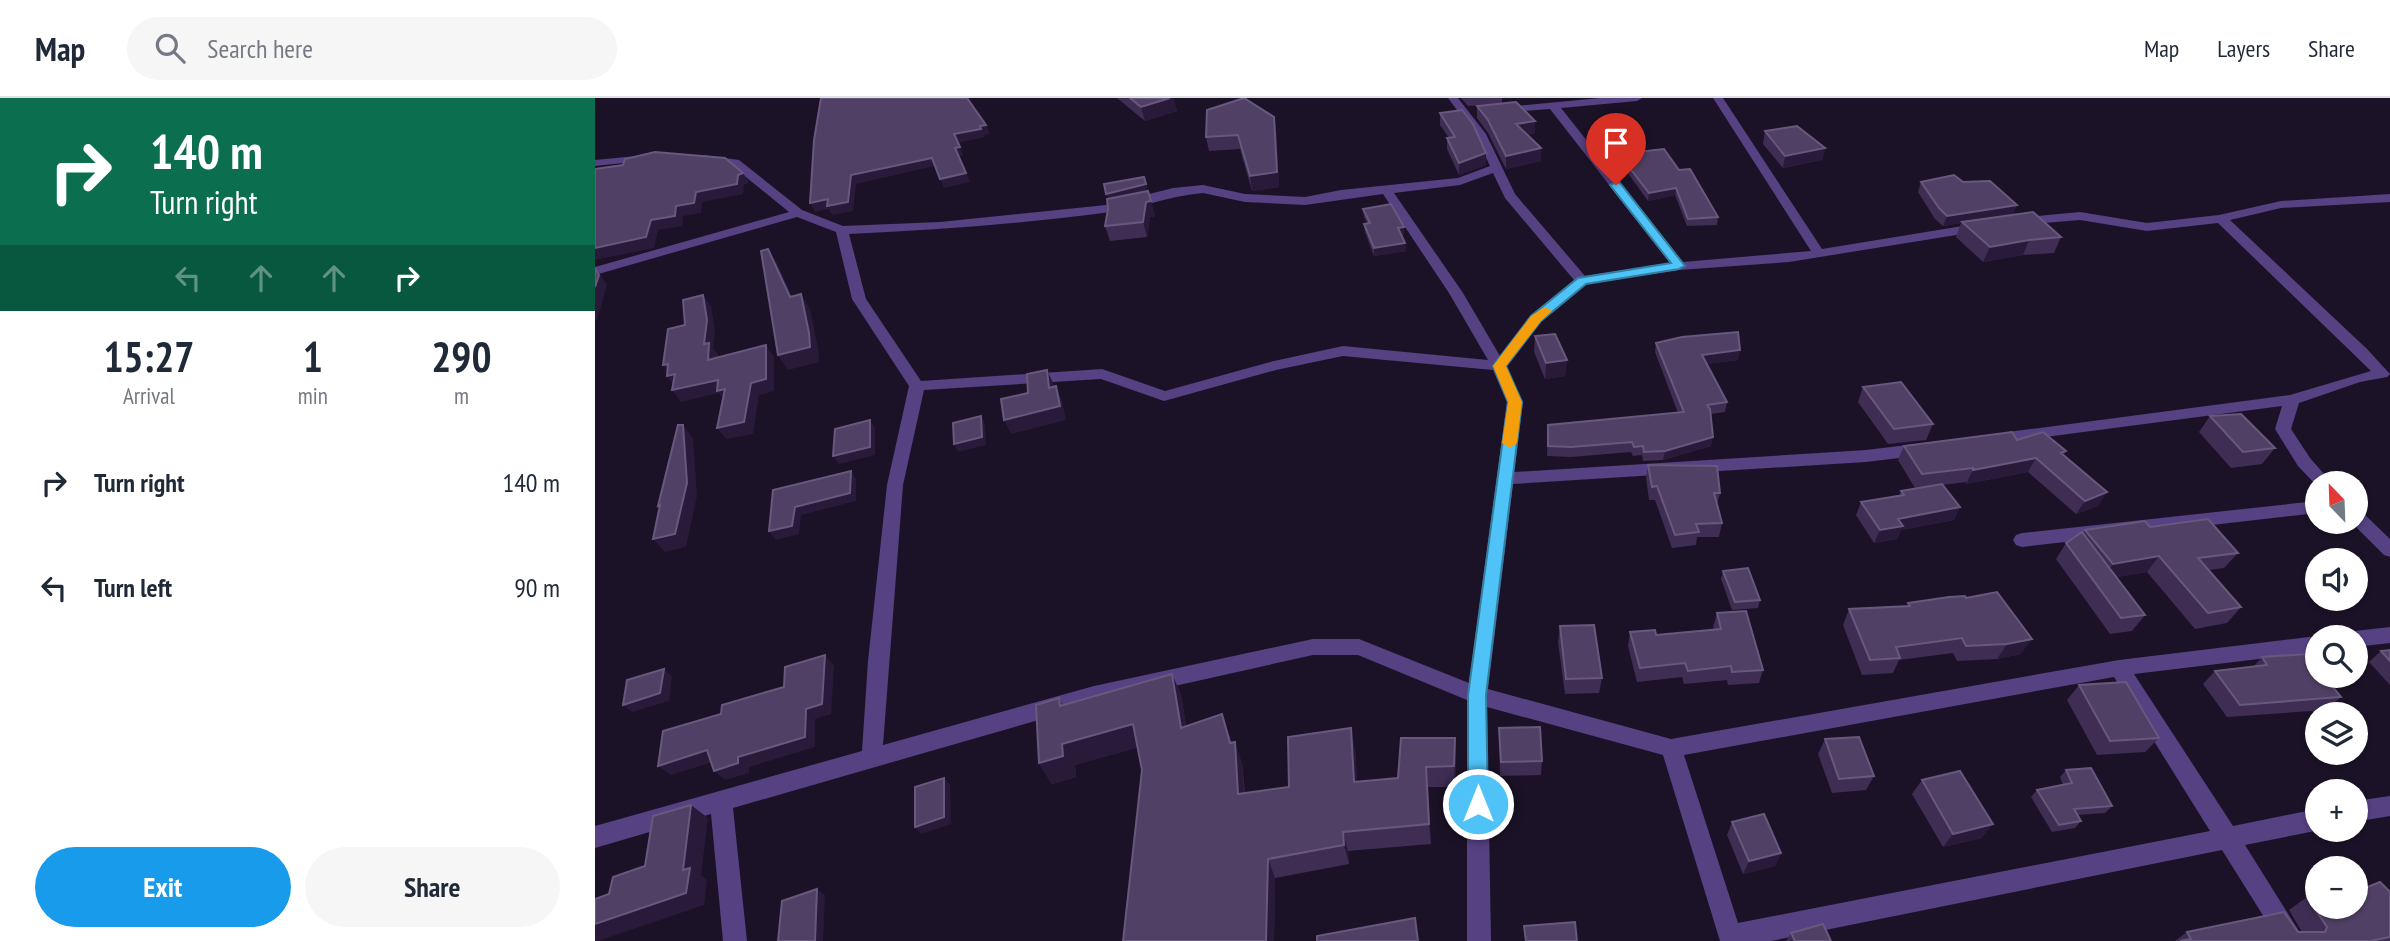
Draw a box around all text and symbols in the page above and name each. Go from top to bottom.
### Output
search box [127,17,617,80]
text: Map [35,27,85,70]
icon: search [151,29,189,67]
text: Search here [207,32,313,65]
text: Map [2144,33,2179,64]
text: Layers [2217,33,2270,64]
text: Share [2308,33,2355,64]
pin [1586,113,1646,185]
text: 140 m [150,119,263,183]
icon: arrive [1597,124,1635,162]
icon: right [35,126,126,217]
text: Turn right [150,181,258,223]
icon: left [169,259,207,297]
icon: ahead [242,259,280,297]
icon: ahead [315,259,353,297]
icon: right [388,259,426,297]
text: 15:27 [103,329,194,384]
text: 1 [303,329,323,384]
text: 290 [431,329,492,384]
text: Arrival [123,381,175,410]
text: min [298,381,328,410]
text: m [454,381,469,410]
icon: right [35,464,73,502]
text: Turn right [94,466,185,499]
text: 140 m [502,466,560,499]
north arrow [2305,471,2368,534]
map controls [2305,471,2368,919]
button: sound [2305,548,2368,611]
icon: left [35,569,73,607]
text: Turn left [94,571,172,604]
text: 90 m [514,571,560,604]
button: search [2305,625,2368,688]
button: layers [2305,702,2368,765]
position arrow [1441,767,1515,841]
button: + [2305,779,2368,842]
button: Exit [35,847,291,927]
button: Share [305,847,560,927]
button: − [2305,856,2368,919]

